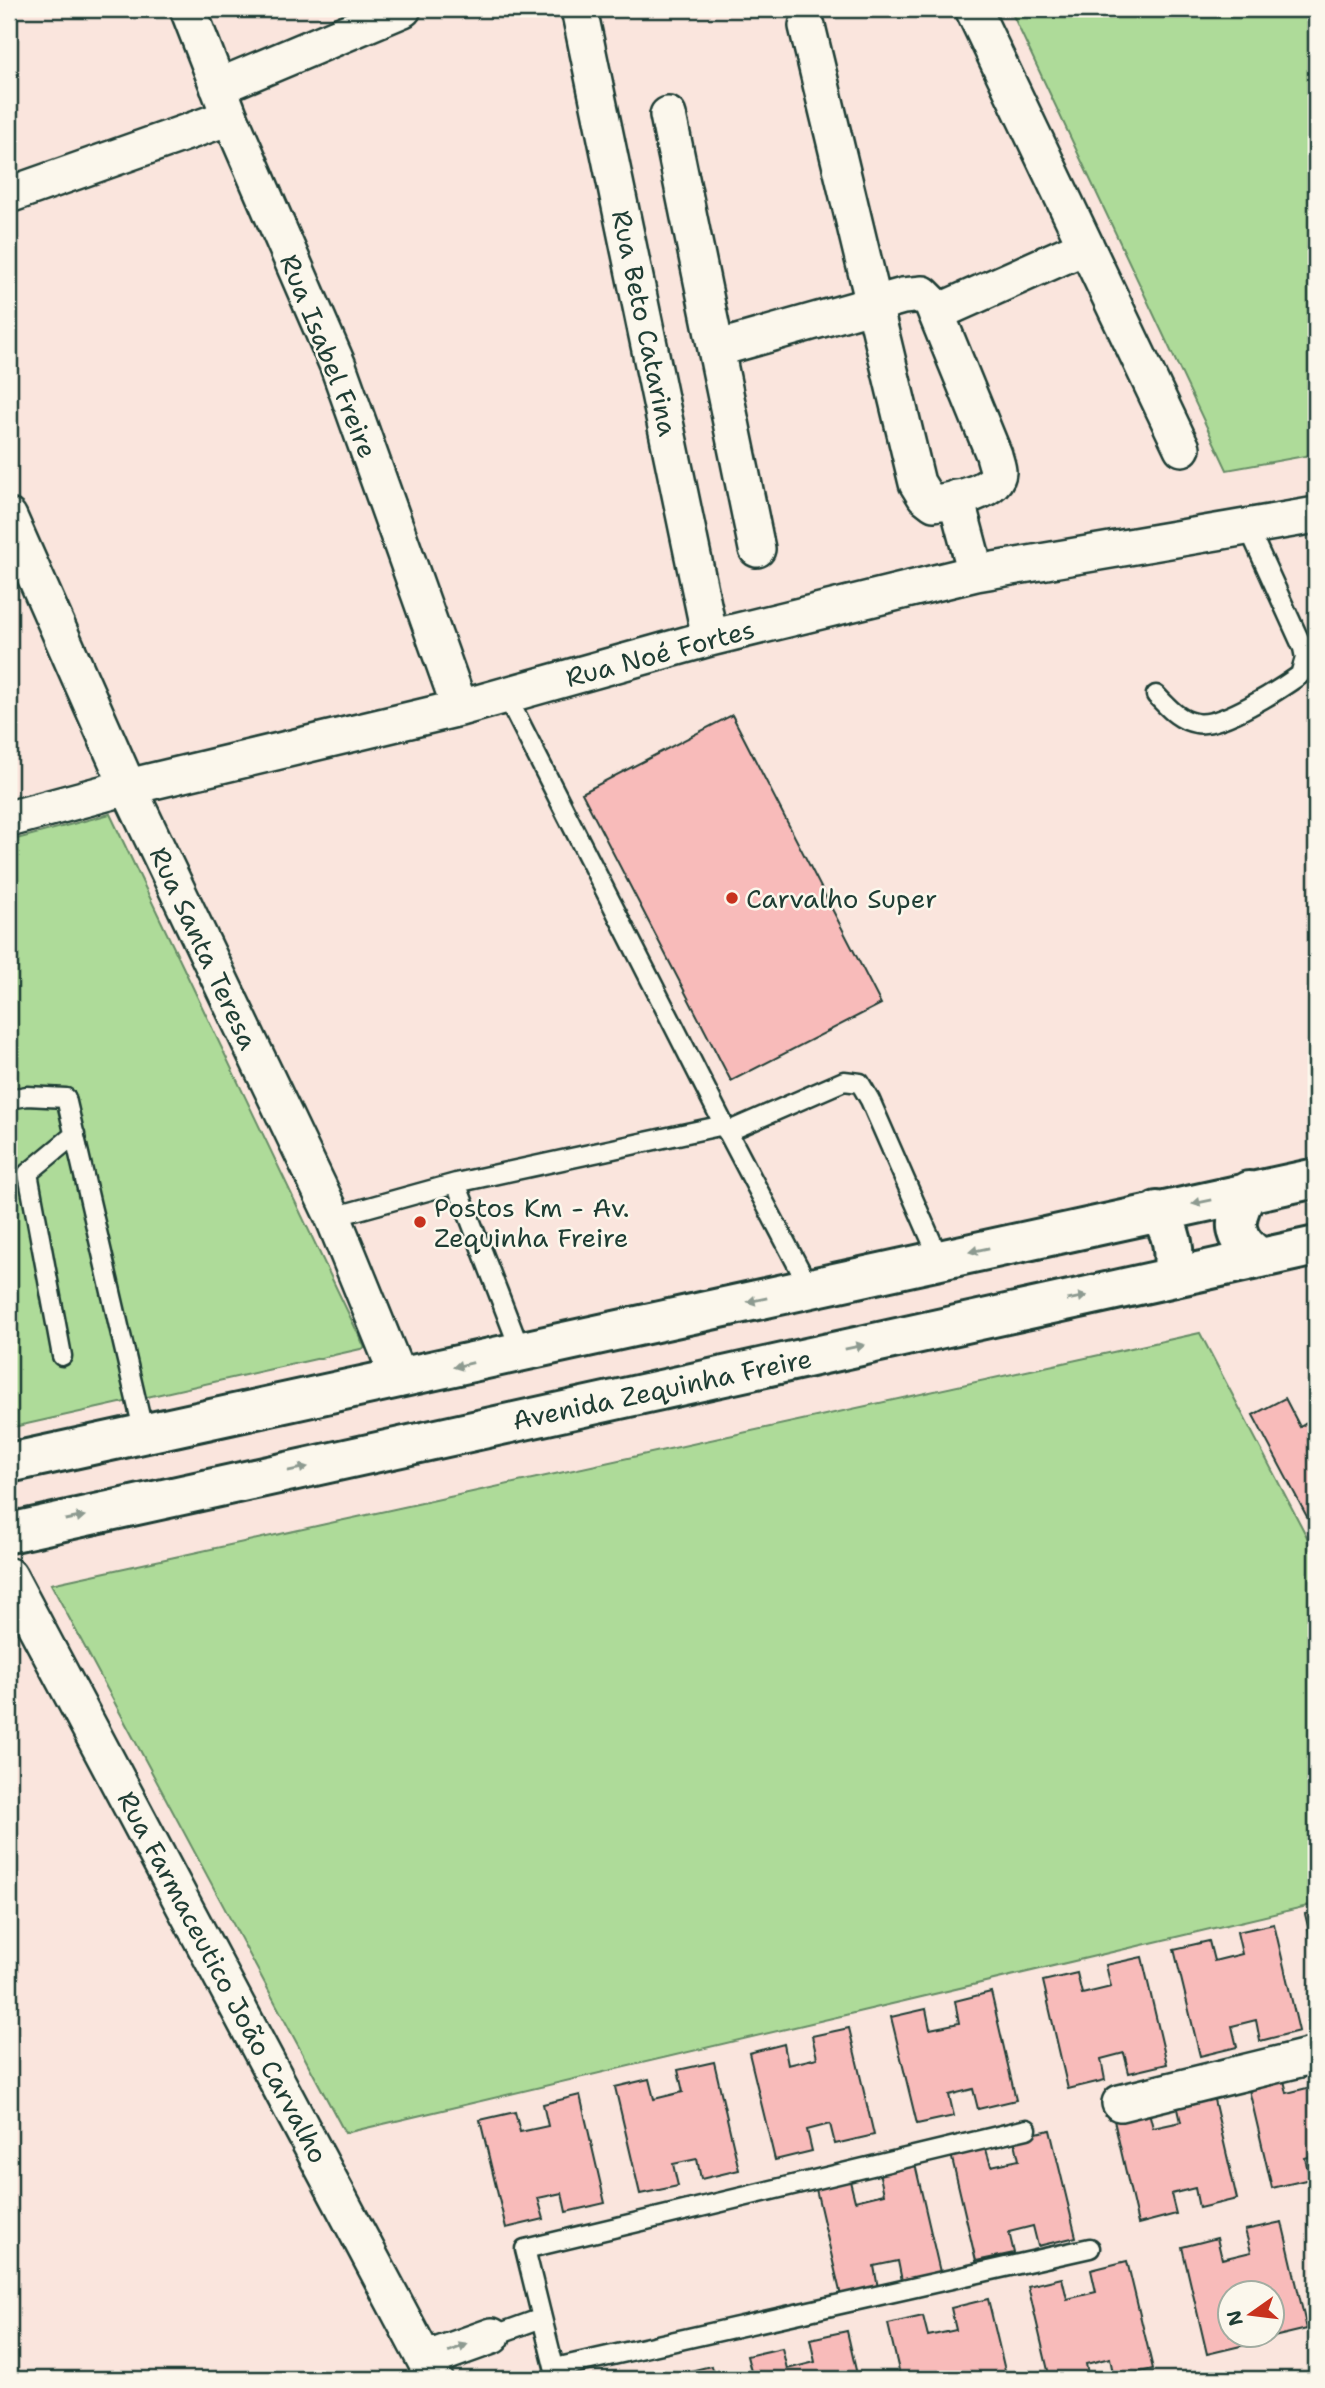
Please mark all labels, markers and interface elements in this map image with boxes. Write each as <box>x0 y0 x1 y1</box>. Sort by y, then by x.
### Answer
street label: Rua Beto Catarina <box>604 207 686 439</box>
street label: Rua Isabel Freire <box>272 249 386 463</box>
street label: Rua Noé Fortes <box>562 611 758 695</box>
street label: Rua Santa Teresa <box>142 841 266 1055</box>
place label: Carvalho Super <box>746 881 937 916</box>
marker: Carvalho Super <box>724 890 740 906</box>
place label: Postos Km - Av. Zequinha Freire <box>434 1190 629 1255</box>
one-way arrow <box>1190 1196 1212 1207</box>
marker: Postos Km - Av. Zequinha Freire <box>412 1214 428 1230</box>
one-way arrow <box>968 1244 990 1255</box>
one-way arrow <box>1066 1292 1088 1303</box>
one-way arrow <box>746 1295 768 1306</box>
street label: Avenida Zequinha Freire <box>509 1340 815 1438</box>
one-way arrow <box>844 1341 866 1352</box>
one-way arrow <box>452 1359 474 1370</box>
one-way arrow <box>287 1464 309 1475</box>
one-way arrow <box>64 1513 86 1524</box>
street label: Rua Farmaceutico João Carvalho <box>110 1785 336 2169</box>
north arrow <box>1216 2280 1286 2350</box>
text: N <box>1221 2308 1249 2328</box>
one-way arrow <box>448 2342 469 2353</box>

